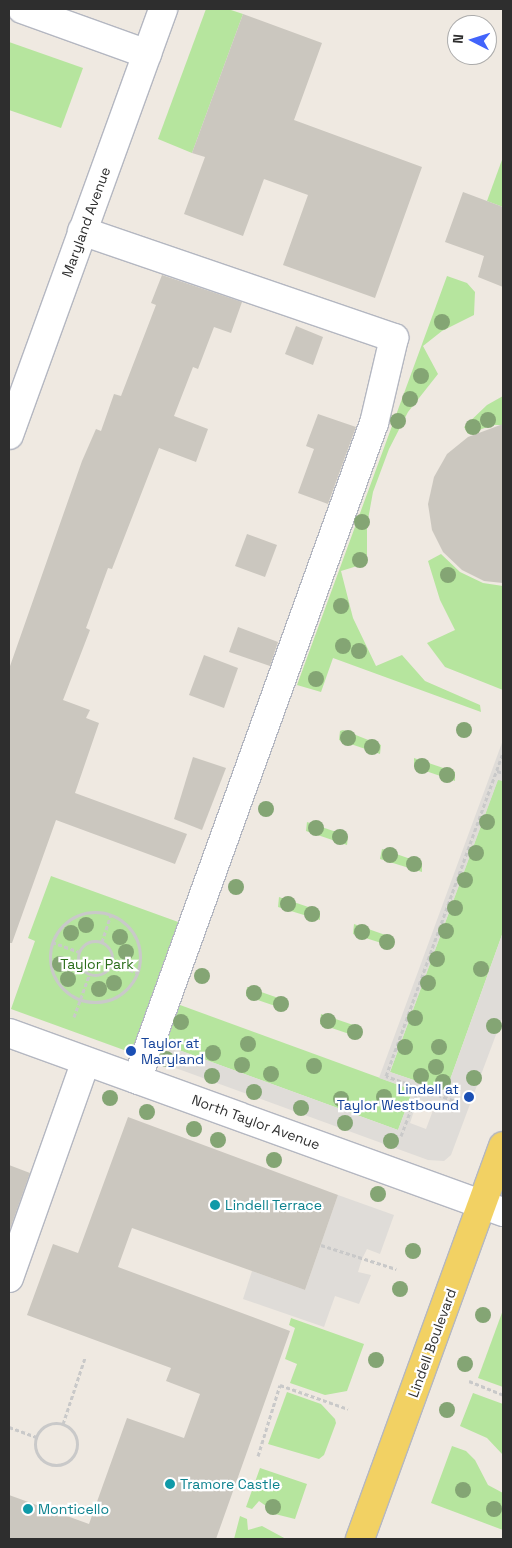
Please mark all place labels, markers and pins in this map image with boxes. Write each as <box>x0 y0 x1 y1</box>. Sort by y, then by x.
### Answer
place label: Taylor at Maryland <box>141 1035 204 1068</box>
marker: Taylor at Maryland <box>125 1045 137 1057</box>
place label: Lindell at Taylor Westbound <box>337 1081 459 1114</box>
marker: Lindell at Taylor Westbound <box>463 1091 475 1103</box>
place label: Lindell Terrace <box>225 1197 322 1213</box>
marker: Lindell Terrace <box>209 1199 221 1211</box>
place label: Tramore Castle <box>180 1476 280 1492</box>
marker: Tramore Castle <box>164 1478 176 1490</box>
place label: Monticello <box>38 1501 109 1517</box>
marker: Monticello <box>22 1503 34 1515</box>

